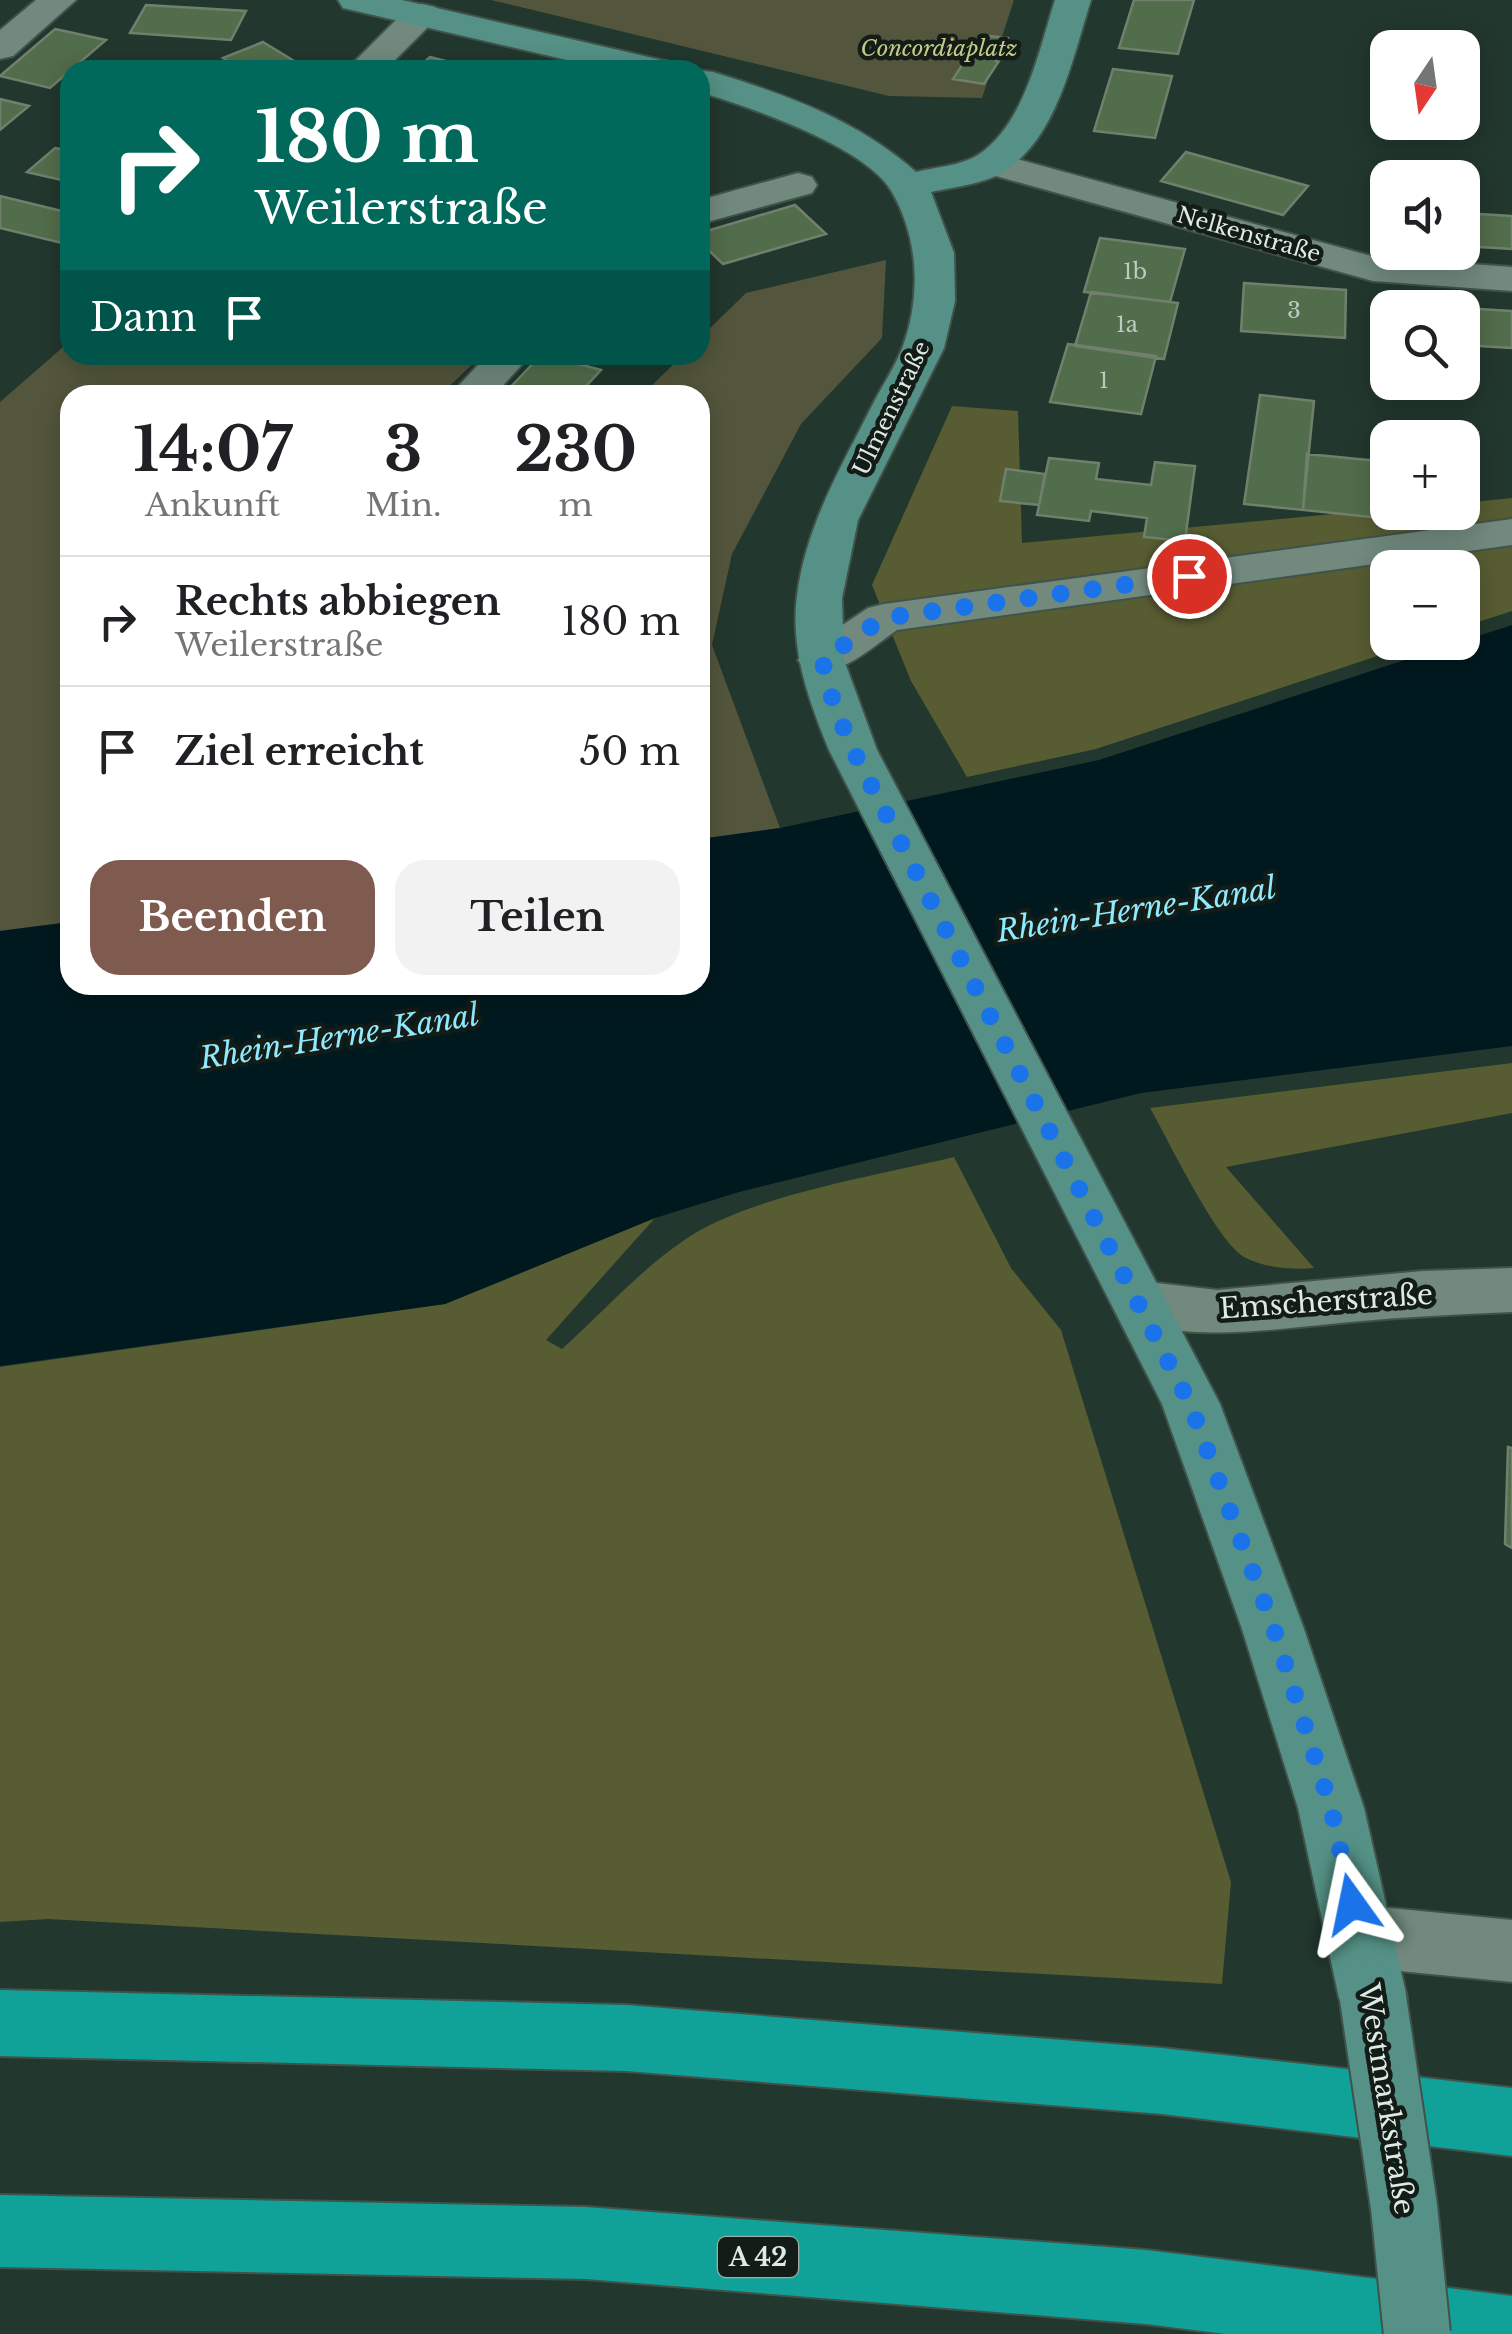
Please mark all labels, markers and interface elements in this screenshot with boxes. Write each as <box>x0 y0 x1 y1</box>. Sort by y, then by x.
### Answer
north arrow <box>1370 30 1480 140</box>
map controls <box>1370 30 1480 660</box>
park label: Concordiaplatz <box>861 35 1017 62</box>
text: 180 m <box>255 94 479 181</box>
icon: right <box>90 100 220 230</box>
button: sound <box>1370 160 1480 270</box>
text: Weilerstraße <box>255 180 548 236</box>
street label: Nelkenstraße <box>1174 201 1324 268</box>
house number: 1b <box>1123 258 1147 285</box>
icon: arrive <box>217 290 272 345</box>
button: search <box>1370 290 1480 400</box>
text: Dann <box>90 294 197 341</box>
house number: 3 <box>1287 297 1301 324</box>
house number: 1a <box>1116 311 1139 338</box>
street label: Ulmenstraße <box>847 337 936 480</box>
house number: 1 <box>1099 367 1109 394</box>
text: 14:07 <box>133 413 292 487</box>
text: 3 <box>384 413 422 487</box>
text: 230 <box>514 413 637 487</box>
button: + <box>1370 420 1480 530</box>
text: Ankunft <box>145 485 280 525</box>
text: Min. <box>365 485 442 525</box>
text: m <box>559 485 593 525</box>
pin <box>1147 534 1232 619</box>
icon: arrive <box>1162 549 1217 604</box>
button: − <box>1370 550 1480 660</box>
text: Rechts abbiegen <box>175 578 501 625</box>
icon: right <box>90 594 145 649</box>
text: 180 m <box>561 598 680 645</box>
text: Weilerstraße <box>175 625 383 665</box>
icon: arrive <box>90 724 145 779</box>
text: Ziel erreicht <box>175 728 424 775</box>
text: 50 m <box>580 728 680 775</box>
button: Beenden <box>90 860 375 975</box>
button: Teilen <box>395 860 680 975</box>
water label: Rhein-Herne-Kanal <box>993 869 1279 950</box>
water label: Rhein-Herne-Kanal <box>196 996 482 1077</box>
street label: Emscherstraße <box>1218 1277 1434 1326</box>
position arrow <box>1300 1852 1404 1956</box>
street label: Westmarkstraße <box>1351 1980 1422 2217</box>
road number: A 42 <box>718 2237 798 2277</box>

